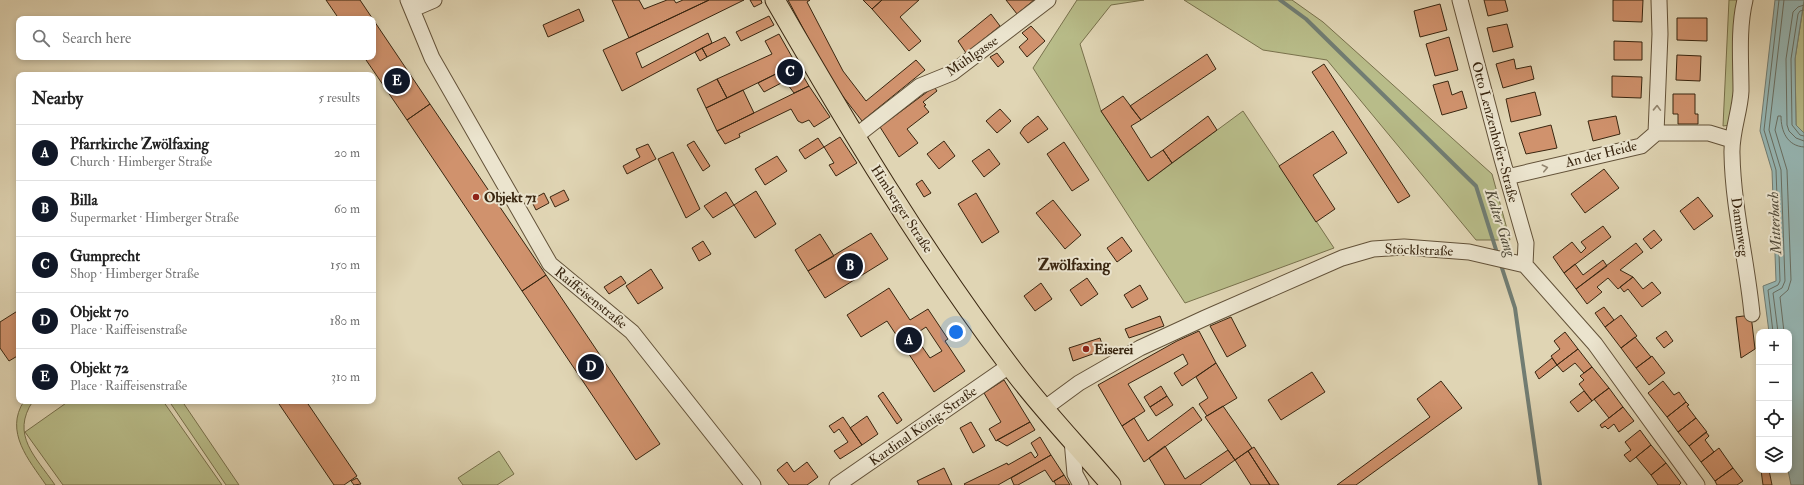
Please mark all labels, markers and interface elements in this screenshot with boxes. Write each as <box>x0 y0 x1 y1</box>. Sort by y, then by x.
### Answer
search box <box>16 16 376 60</box>
icon: search <box>30 27 52 49</box>
text: Search here <box>62 29 131 48</box>
street label: Mühlgasse <box>943 32 1001 80</box>
pin: C <box>777 57 803 87</box>
street label: Otto Lenzenhofer-Straße <box>1468 60 1522 205</box>
pin: E <box>384 66 410 96</box>
text: Nearby <box>32 88 83 109</box>
text: 5 results <box>318 90 360 106</box>
one-way arrow <box>1653 105 1662 111</box>
text: Pfarrkirche Zwölfaxing <box>70 135 209 154</box>
street label: An der Heide <box>1562 137 1639 171</box>
text: A <box>41 145 49 161</box>
text: 20 m <box>334 145 360 161</box>
text: Church · Himberger Straße <box>70 154 212 170</box>
street label: Himberger Straße <box>867 162 937 256</box>
one-way arrow <box>1541 164 1548 172</box>
water label: Kalter Gang <box>1480 186 1520 261</box>
place label: Objekt 71 <box>484 189 537 206</box>
text: Billa <box>70 191 98 210</box>
water label: Mitterbach <box>1764 191 1786 256</box>
marker: Objekt 71 <box>471 192 481 202</box>
street label: Dammweg <box>1727 196 1753 259</box>
text: B <box>41 201 49 217</box>
text: 60 m <box>334 201 360 217</box>
text: Supermarket · Himberger Straße <box>70 210 239 226</box>
street label: Stöcklstraße <box>1384 240 1454 260</box>
text: Gumprecht <box>70 247 140 266</box>
pin: B <box>837 251 863 281</box>
district label: Zwölfaxing <box>1038 255 1111 276</box>
text: C <box>40 257 50 273</box>
text: 150 m <box>330 257 360 273</box>
street label: Raiffeisenstraße <box>551 263 631 333</box>
text: Shop · Himberger Straße <box>70 266 199 282</box>
text: Objekt 70 <box>70 303 129 322</box>
text: D <box>40 313 50 329</box>
text: 180 m <box>330 313 360 329</box>
text: Place · Raiffeisenstraße <box>70 322 187 338</box>
your location <box>946 322 966 342</box>
pin: A <box>896 325 922 355</box>
map controls <box>1756 329 1792 473</box>
button: + <box>1756 329 1792 365</box>
place label: Eiserei <box>1094 341 1133 358</box>
marker: Eiserei <box>1081 344 1091 354</box>
pin: D <box>578 352 604 382</box>
text: Objekt 72 <box>70 359 129 378</box>
button: − <box>1756 365 1792 401</box>
text: E <box>40 369 50 385</box>
text: 310 m <box>331 369 360 385</box>
text: Place · Raiffeisenstraße <box>70 378 187 394</box>
street label: Kardinal König-Straße <box>866 382 980 470</box>
button: locate <box>1756 401 1792 437</box>
button: layers <box>1756 437 1792 473</box>

